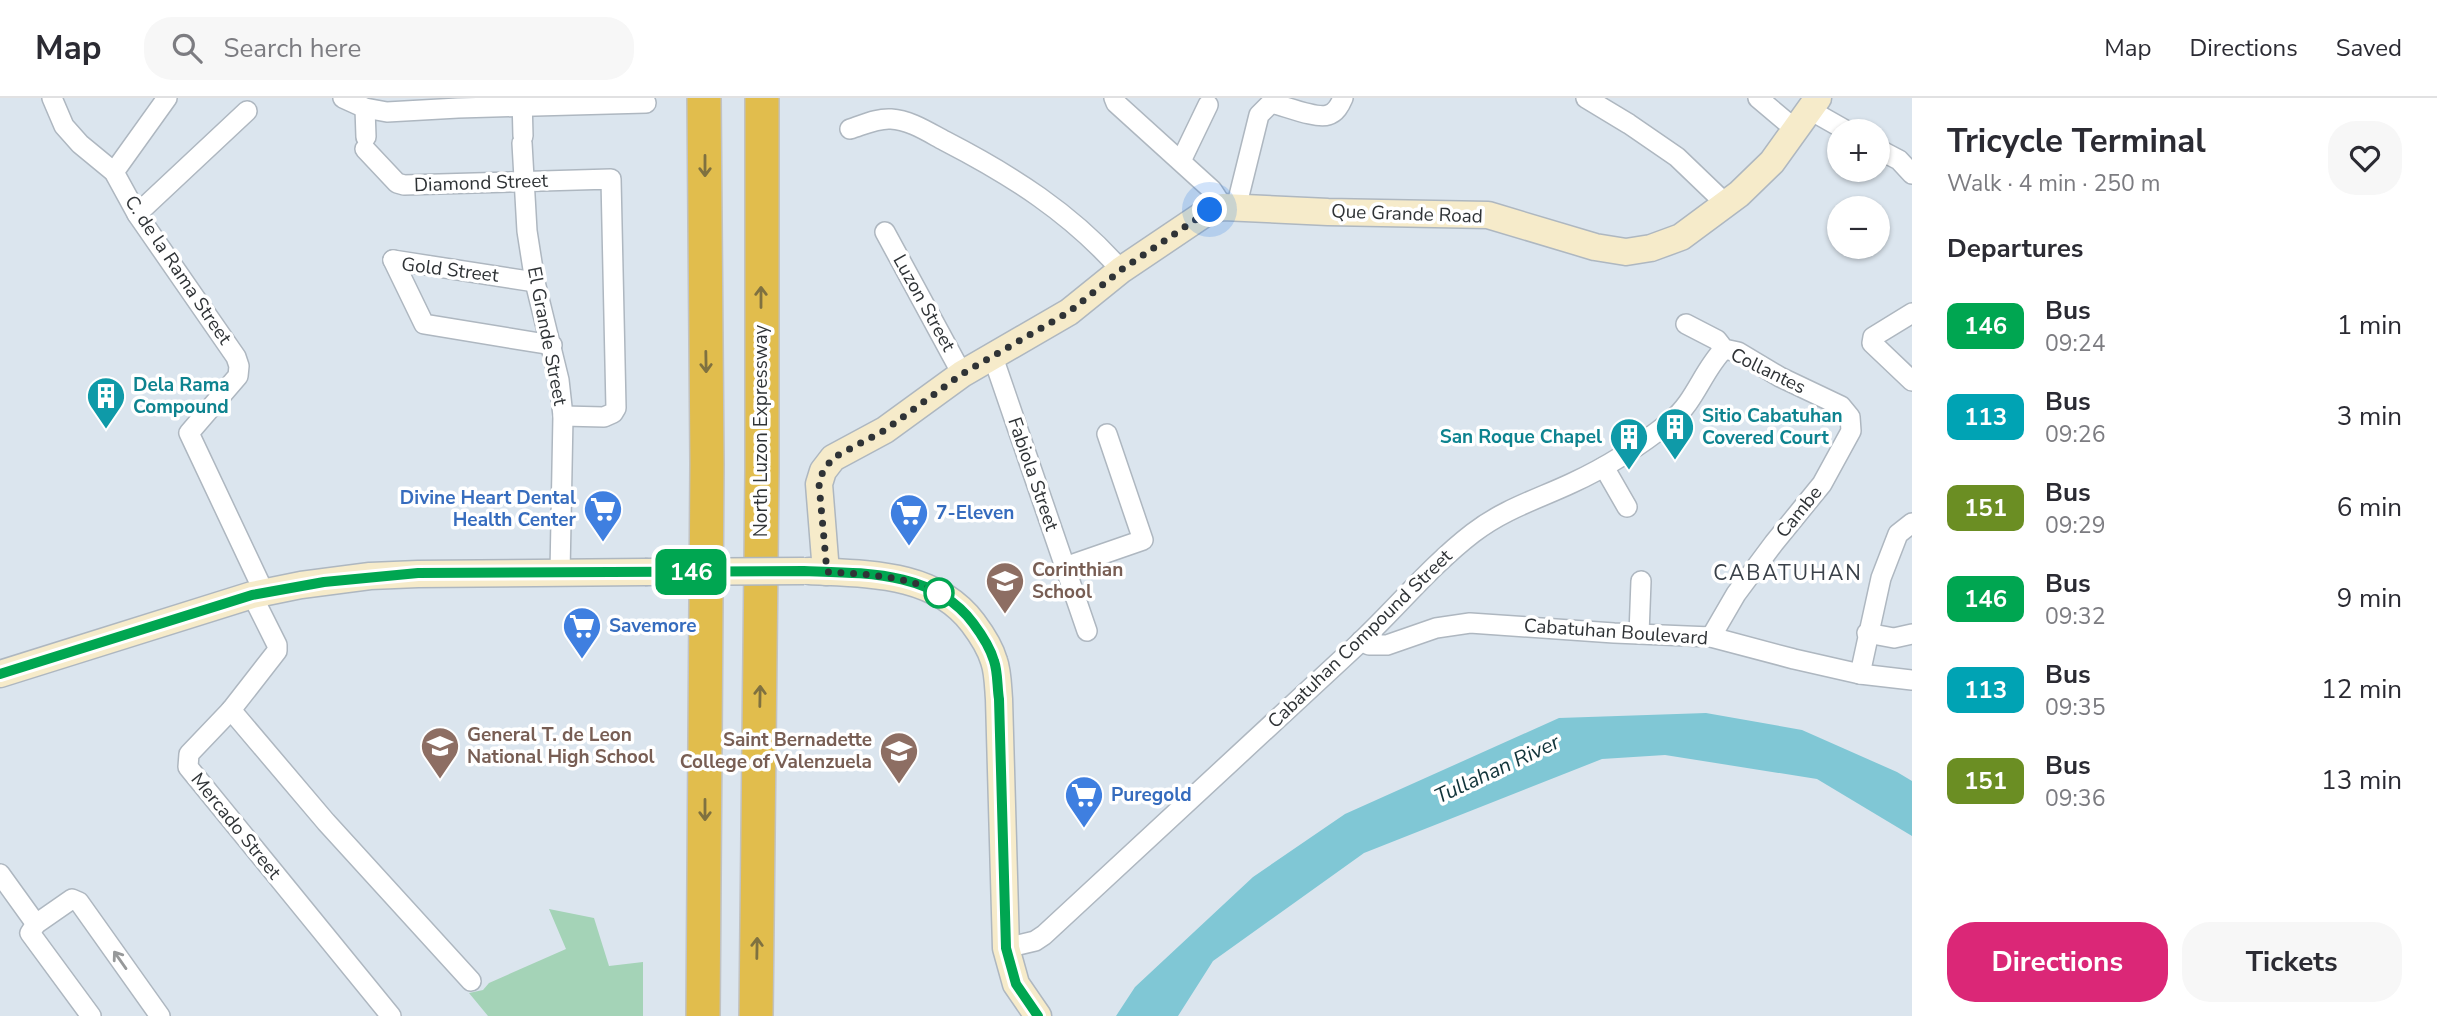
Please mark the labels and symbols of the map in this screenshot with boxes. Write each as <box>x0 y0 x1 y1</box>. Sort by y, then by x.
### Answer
one-way arrow <box>698 154 712 177</box>
street label: Diamond Street <box>414 168 549 198</box>
street label: C. de la Rama Street <box>118 190 238 350</box>
your location <box>1192 192 1227 227</box>
street label: Que Grande Road <box>1331 198 1483 230</box>
street label: Luzon Street <box>887 250 962 357</box>
street label: Gold Street <box>400 251 500 289</box>
street label: El Grande Street <box>521 264 573 408</box>
one-way arrow <box>754 286 768 309</box>
street label: North Luzon Expressway <box>748 325 774 537</box>
street label: Collantes <box>1726 342 1810 400</box>
one-way arrow <box>699 351 713 374</box>
place label: Dela Rama Compound <box>133 372 230 420</box>
building icon: Dela Rama Compound <box>85 375 127 430</box>
place label: Sitio Cabatuhan Covered Court <box>1702 403 1843 451</box>
building icon: Sitio Cabatuhan Covered Court <box>1654 406 1696 461</box>
street label: Fabiola Street <box>1001 414 1065 535</box>
building icon: San Roque Chapel <box>1608 416 1650 471</box>
place label: San Roque Chapel <box>1440 424 1602 450</box>
street label: Cambe <box>1770 481 1828 543</box>
place label: Divine Heart Dental Health Center <box>400 485 577 533</box>
supermarket icon: Divine Heart Dental Health Center <box>582 488 624 543</box>
supermarket icon: 7-Eleven <box>888 492 930 547</box>
place label: 7-Eleven <box>936 500 1014 526</box>
street label: Cabatuhan Compound Street <box>1262 543 1458 734</box>
line badge: 146 <box>651 549 731 595</box>
place label: Corinthian School <box>1032 557 1123 605</box>
district label: CABATUHAN <box>1713 559 1863 587</box>
school or university icon: Corinthian School <box>984 560 1026 615</box>
unlabelled marker <box>924 578 954 608</box>
supermarket icon: Savemore <box>561 605 603 660</box>
place label: Savemore <box>609 613 697 639</box>
street label: Cabatuhan Boulevard <box>1523 613 1709 651</box>
one-way arrow <box>753 685 766 708</box>
place label: General T. de Leon National High School <box>467 722 655 770</box>
school or university icon: General T. de Leon National High School <box>419 725 461 780</box>
place label: Saint Bernadette College of Valenzuela <box>680 727 872 775</box>
water label: Tullahan River <box>1430 728 1565 810</box>
school or university icon: Saint Bernadette College of Valenzuela <box>878 730 920 785</box>
street label: Mercado Street <box>185 767 287 885</box>
supermarket icon: Puregold <box>1063 774 1105 829</box>
place label: Puregold <box>1111 782 1192 808</box>
one-way arrow <box>698 799 712 822</box>
one-way arrow <box>750 937 764 960</box>
one-way arrow <box>113 951 127 970</box>

